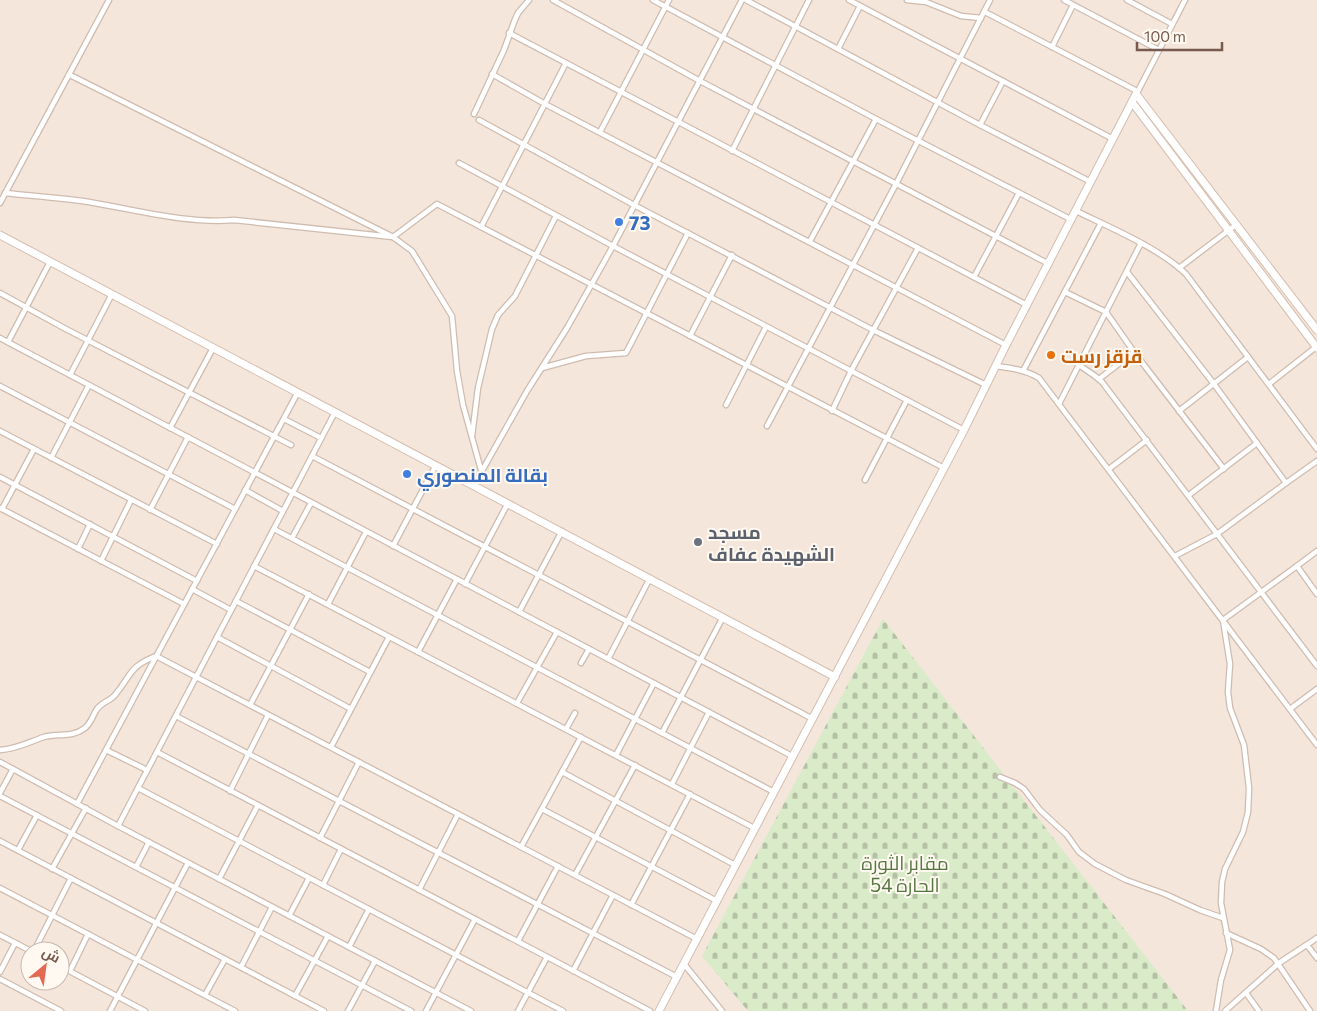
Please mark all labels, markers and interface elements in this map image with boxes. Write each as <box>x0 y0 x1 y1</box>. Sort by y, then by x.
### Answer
scale bar <box>1137 20 1222 52</box>
text: 100 m <box>1144 27 1186 45</box>
place label: 73 <box>629 211 651 234</box>
marker: 73 <box>613 216 625 228</box>
place label: قزقز رست <box>1061 344 1142 368</box>
marker: قزقز رست <box>1045 349 1057 361</box>
place label: بقالة المنصوري <box>417 463 548 491</box>
marker: بقالة المنصوري <box>401 468 413 480</box>
place label: مسجد الشهيدة عفاف <box>708 520 835 566</box>
marker: مسجد الشهيدة عفاف <box>692 536 704 548</box>
park label: مقابر الثورة الحارة 54 <box>861 851 949 897</box>
north arrow <box>20 941 70 991</box>
text: ش <box>39 942 64 967</box>

